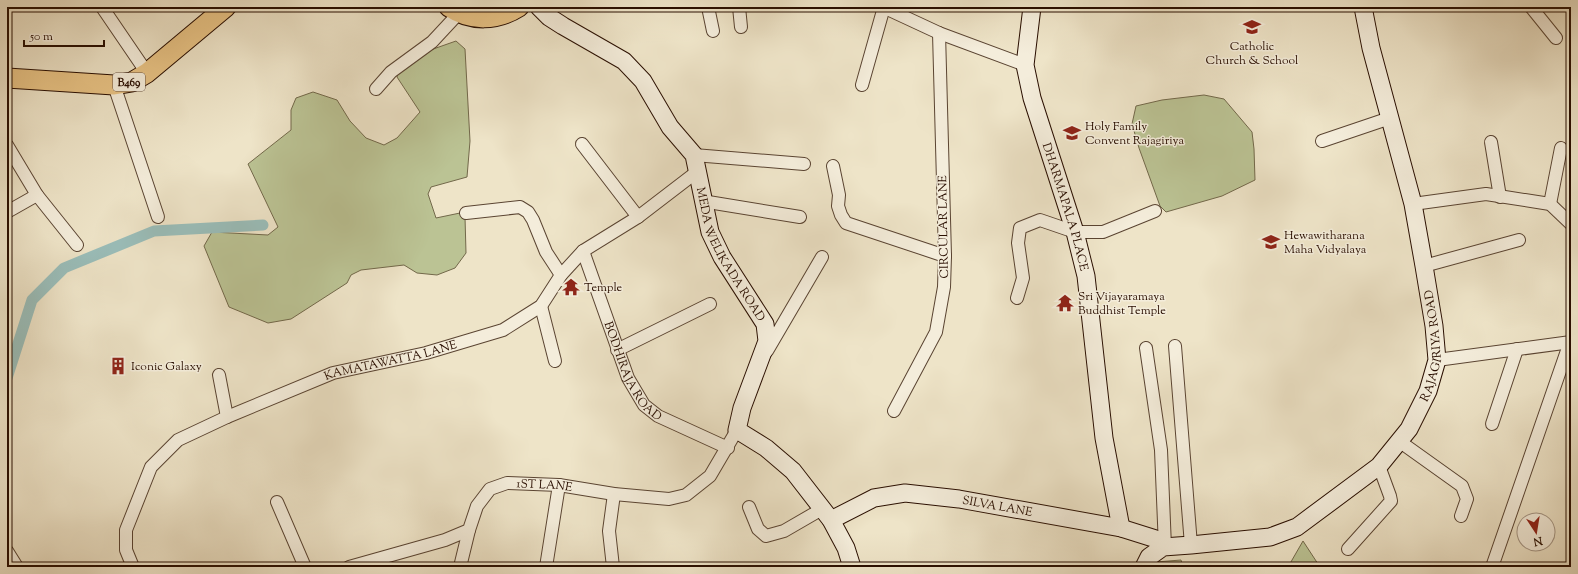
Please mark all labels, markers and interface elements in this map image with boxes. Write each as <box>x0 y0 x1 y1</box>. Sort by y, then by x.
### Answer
school or university icon: Catholic Church & School <box>1242 17 1262 37</box>
scale bar <box>24 22 104 48</box>
text: 50 m <box>29 28 53 46</box>
place label: Catholic Church & School <box>1206 38 1299 70</box>
road number: B469 <box>113 73 145 91</box>
place label: Holy Family Convent Rajagiriya <box>1085 118 1185 150</box>
school or university icon: Holy Family Convent Rajagiriya <box>1062 123 1082 143</box>
street label: DHARMAPALA PLACE <box>1037 141 1093 274</box>
street label: CIRCULAR LANE <box>934 174 954 279</box>
street label: MEDA WELIKADA ROAD <box>691 186 769 325</box>
place label: Hewawitharana Maha Vidyalaya <box>1284 227 1367 259</box>
school or university icon: Hewawitharana Maha Vidyalaya <box>1261 232 1281 252</box>
temple icon: Temple <box>561 277 581 297</box>
place label: Temple <box>584 279 623 297</box>
place label: Sri Vijayaramaya Buddhist Temple <box>1078 288 1166 320</box>
street label: RAJAGIRIYA ROAD <box>1416 288 1447 405</box>
temple icon: Sri Vijayaramaya Buddhist Temple <box>1055 293 1075 313</box>
street label: BODHIRAJA ROAD <box>599 319 665 426</box>
street label: KAMATAWATTA LANE <box>321 336 460 386</box>
building icon: Iconic Galaxy <box>108 356 128 376</box>
place label: Iconic Galaxy <box>131 358 202 376</box>
street label: 1ST LANE <box>516 475 574 497</box>
street label: SILVA LANE <box>961 492 1034 522</box>
north arrow <box>1516 512 1556 552</box>
text: N <box>1532 532 1545 550</box>

